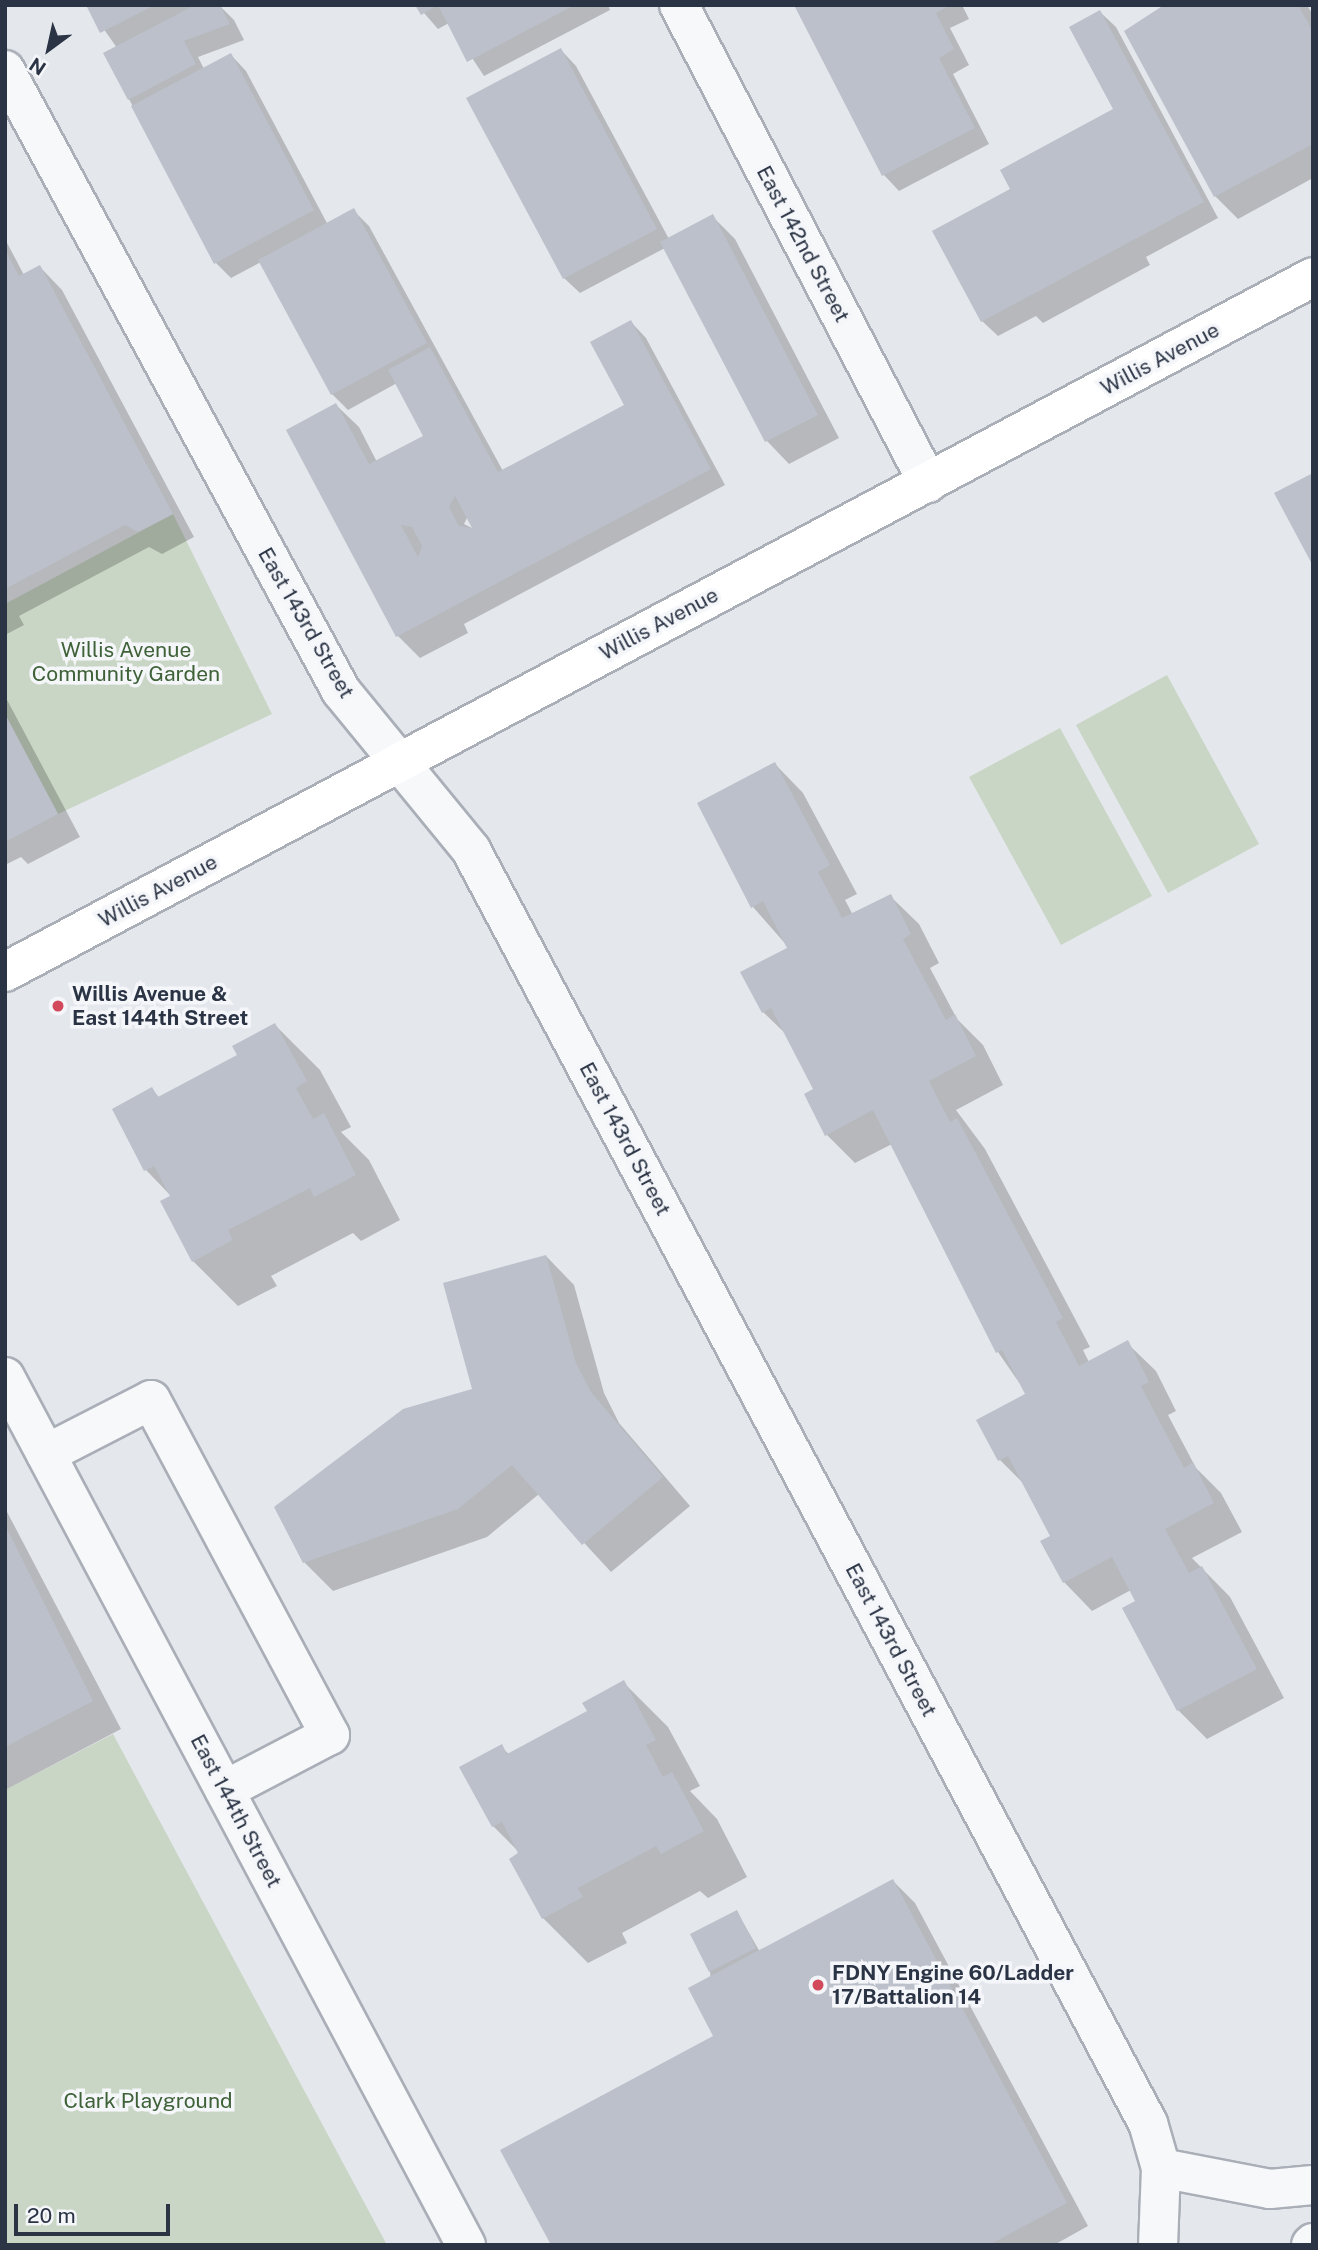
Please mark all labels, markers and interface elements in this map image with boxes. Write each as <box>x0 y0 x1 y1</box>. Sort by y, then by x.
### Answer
north arrow <box>14 14 84 84</box>
text: N <box>25 53 50 80</box>
street label: East 142nd Street <box>751 162 855 326</box>
street label: Willis Avenue <box>1096 317 1224 401</box>
street label: East 143rd Street <box>253 543 359 703</box>
street label: Willis Avenue <box>595 582 723 666</box>
park label: Willis Avenue Community Garden <box>32 637 220 687</box>
street label: Willis Avenue <box>94 849 222 933</box>
place label: Willis Avenue & East 144th Street <box>72 981 248 1031</box>
marker: Willis Avenue & East 144th Street <box>50 998 66 1014</box>
street label: East 143rd Street <box>574 1058 676 1220</box>
street label: East 143rd Street <box>840 1559 942 1721</box>
street label: East 144th Street <box>185 1730 287 1892</box>
place label: FDNY Engine 60/Ladder 17/Battalion 14 <box>832 1960 1075 2010</box>
marker: FDNY Engine 60/Ladder 17/Battalion 14 <box>810 1977 826 1993</box>
park label: Clark Playground <box>63 2088 233 2114</box>
scale bar <box>18 2190 173 2234</box>
text: 20 m <box>27 2203 76 2228</box>

